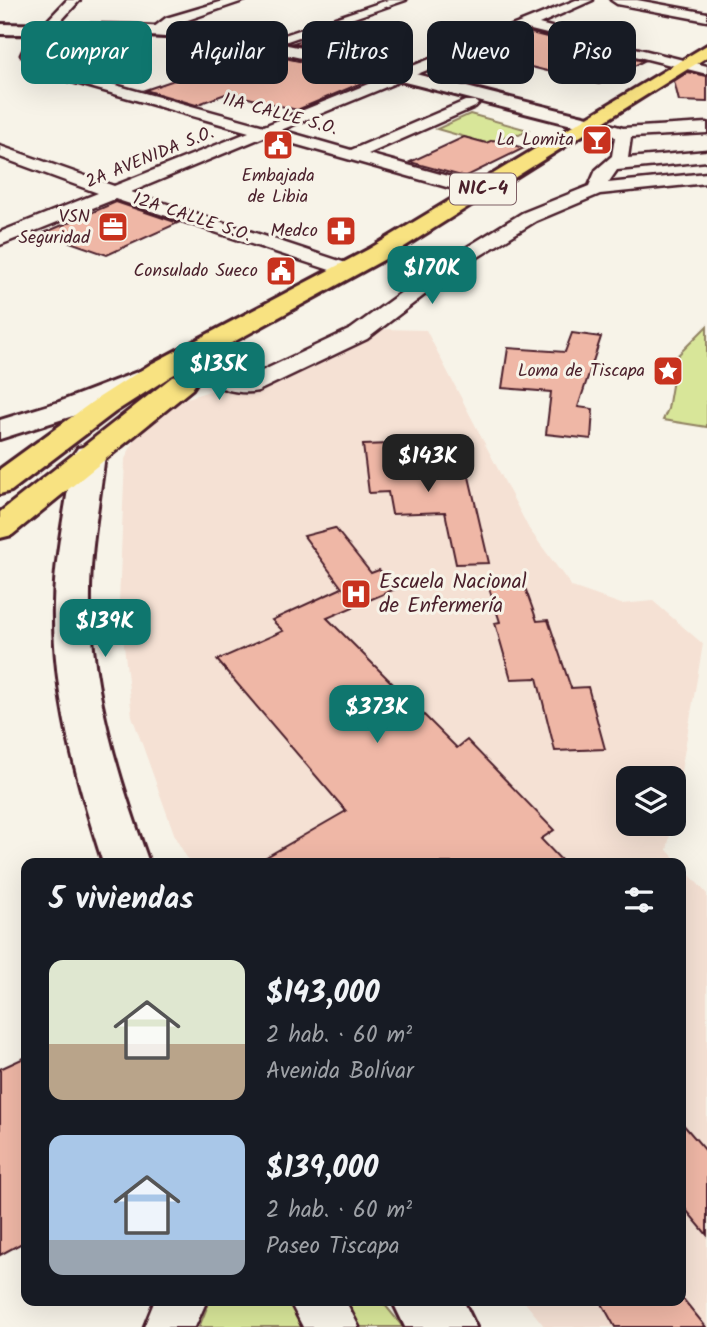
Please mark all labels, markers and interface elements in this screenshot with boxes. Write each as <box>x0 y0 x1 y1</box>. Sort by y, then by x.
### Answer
chip: Comprar <box>21 21 152 84</box>
chip: Alquilar <box>166 21 288 84</box>
chip: Filtros <box>302 21 413 84</box>
chip: Nuevo <box>427 21 534 84</box>
chip: Piso <box>548 21 636 84</box>
street label: 11A CALLE S.O. <box>219 86 341 144</box>
street label: 2A AVENIDA S.O. <box>81 119 219 197</box>
bar icon: La Lomita <box>580 123 614 157</box>
place label: La Lomita <box>497 126 574 155</box>
public building icon: Embajada de Libia <box>261 128 295 162</box>
place label: Embajada de Libia <box>241 162 315 212</box>
road number: NIC-4 <box>450 174 516 204</box>
street label: 12A CALLE S.O. <box>129 185 255 251</box>
place label: VSN Seguridad <box>18 203 91 253</box>
office icon: VSN Seguridad <box>96 210 130 244</box>
pharmacy icon: Medco <box>324 214 358 248</box>
place label: Medco <box>271 217 318 246</box>
pin: $170K <box>383 246 481 306</box>
text: $170K <box>403 251 461 287</box>
public building icon: Consulado Sueco <box>264 254 298 288</box>
place label: Consulado Sueco <box>133 257 258 286</box>
pin: $135K <box>170 342 268 402</box>
text: $135K <box>190 347 248 383</box>
place icon: Loma de Tiscapa <box>651 354 685 388</box>
place label: Loma de Tiscapa <box>518 357 645 386</box>
pin: $143K <box>379 434 477 494</box>
text: $143K <box>398 439 458 475</box>
place label: Escuela Nacional de Enfermería <box>379 566 527 623</box>
hospital icon: Escuela Nacional de Enfermería <box>339 577 373 611</box>
pin: $139K <box>56 600 154 659</box>
text: $139K <box>76 604 134 640</box>
pin: $373K <box>328 686 426 745</box>
text: $373K <box>345 690 409 726</box>
map controls <box>616 766 686 836</box>
button: layers <box>616 766 686 836</box>
text: 5 viviendas <box>49 876 193 924</box>
icon: filters <box>620 881 658 919</box>
text: $143,000 <box>266 970 380 1018</box>
icon: home <box>105 988 189 1072</box>
text: 2 hab. · 60 m² <box>266 1018 412 1054</box>
text: Avenida Bolívar <box>266 1054 414 1090</box>
text: $139,000 <box>266 1145 378 1193</box>
icon: home <box>105 1163 189 1247</box>
text: 2 hab. · 60 m² <box>266 1193 412 1229</box>
text: Paseo Tiscapa <box>266 1229 399 1265</box>

